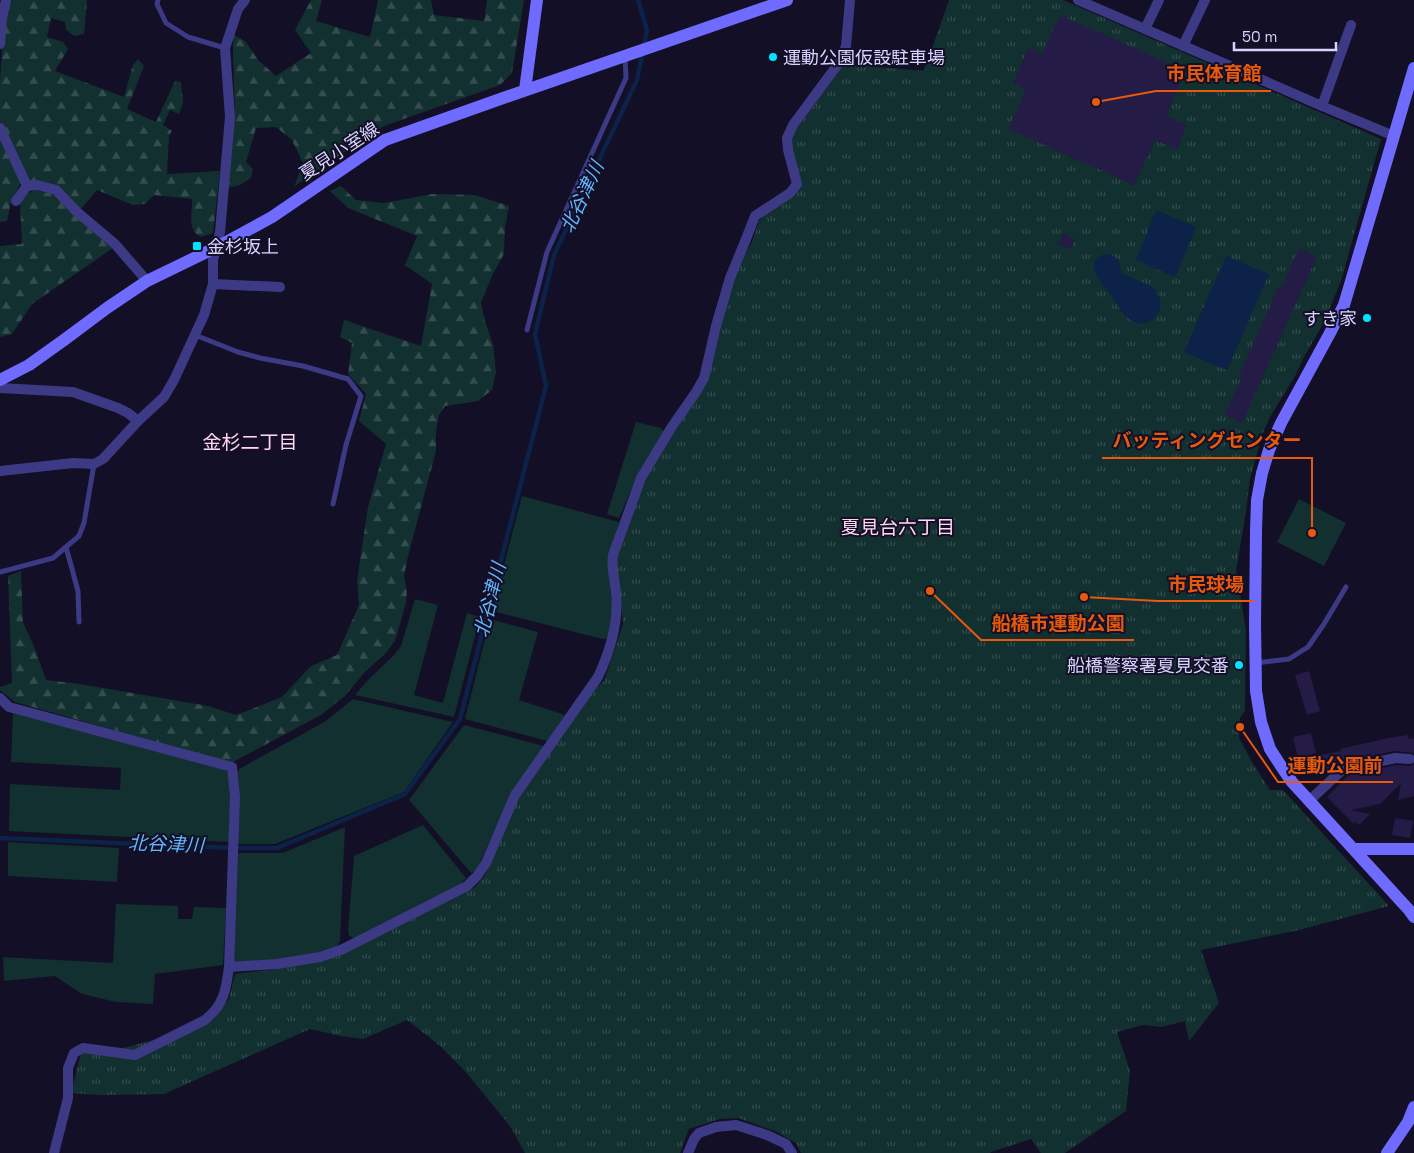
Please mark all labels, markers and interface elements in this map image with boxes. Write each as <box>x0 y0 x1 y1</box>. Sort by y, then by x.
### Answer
scale bar <box>1234 20 1336 52</box>
text: 50 m <box>1242 27 1277 46</box>
place label: 運動公園仮設駐車場 <box>783 46 945 69</box>
marker: 運動公園仮設駐車場 <box>767 51 779 63</box>
callout: 市民体育館 <box>1156 57 1271 91</box>
text: 市民体育館 <box>1166 61 1262 86</box>
street label: 夏見小室線 <box>295 117 383 185</box>
water label: 北谷津川 <box>555 155 610 237</box>
place label: 金杉坂上 <box>207 235 279 258</box>
marker: 金杉坂上 <box>191 240 203 252</box>
place label: すき家 <box>1303 307 1357 330</box>
marker: すき家 <box>1361 312 1373 324</box>
callout: バッティングセンター <box>1102 424 1312 458</box>
text: バッティングセンター <box>1113 428 1301 453</box>
district label: 金杉二丁目 <box>202 430 298 455</box>
district label: 夏見台六丁目 <box>841 515 955 540</box>
water label: 北谷津川 <box>469 558 512 640</box>
callout: 市民球場 <box>1158 567 1254 601</box>
text: 市民球場 <box>1168 572 1244 597</box>
callout: 船橋市運動公園 <box>981 606 1134 640</box>
text: 船橋市運動公園 <box>991 611 1125 636</box>
place label: 船橋警察署夏見交番 <box>1067 654 1229 677</box>
marker: 船橋警察署夏見交番 <box>1233 659 1245 671</box>
callout: 運動公園前 <box>1278 748 1393 782</box>
text: 運動公園前 <box>1287 753 1383 778</box>
water label: 北谷津川 <box>128 830 206 858</box>

